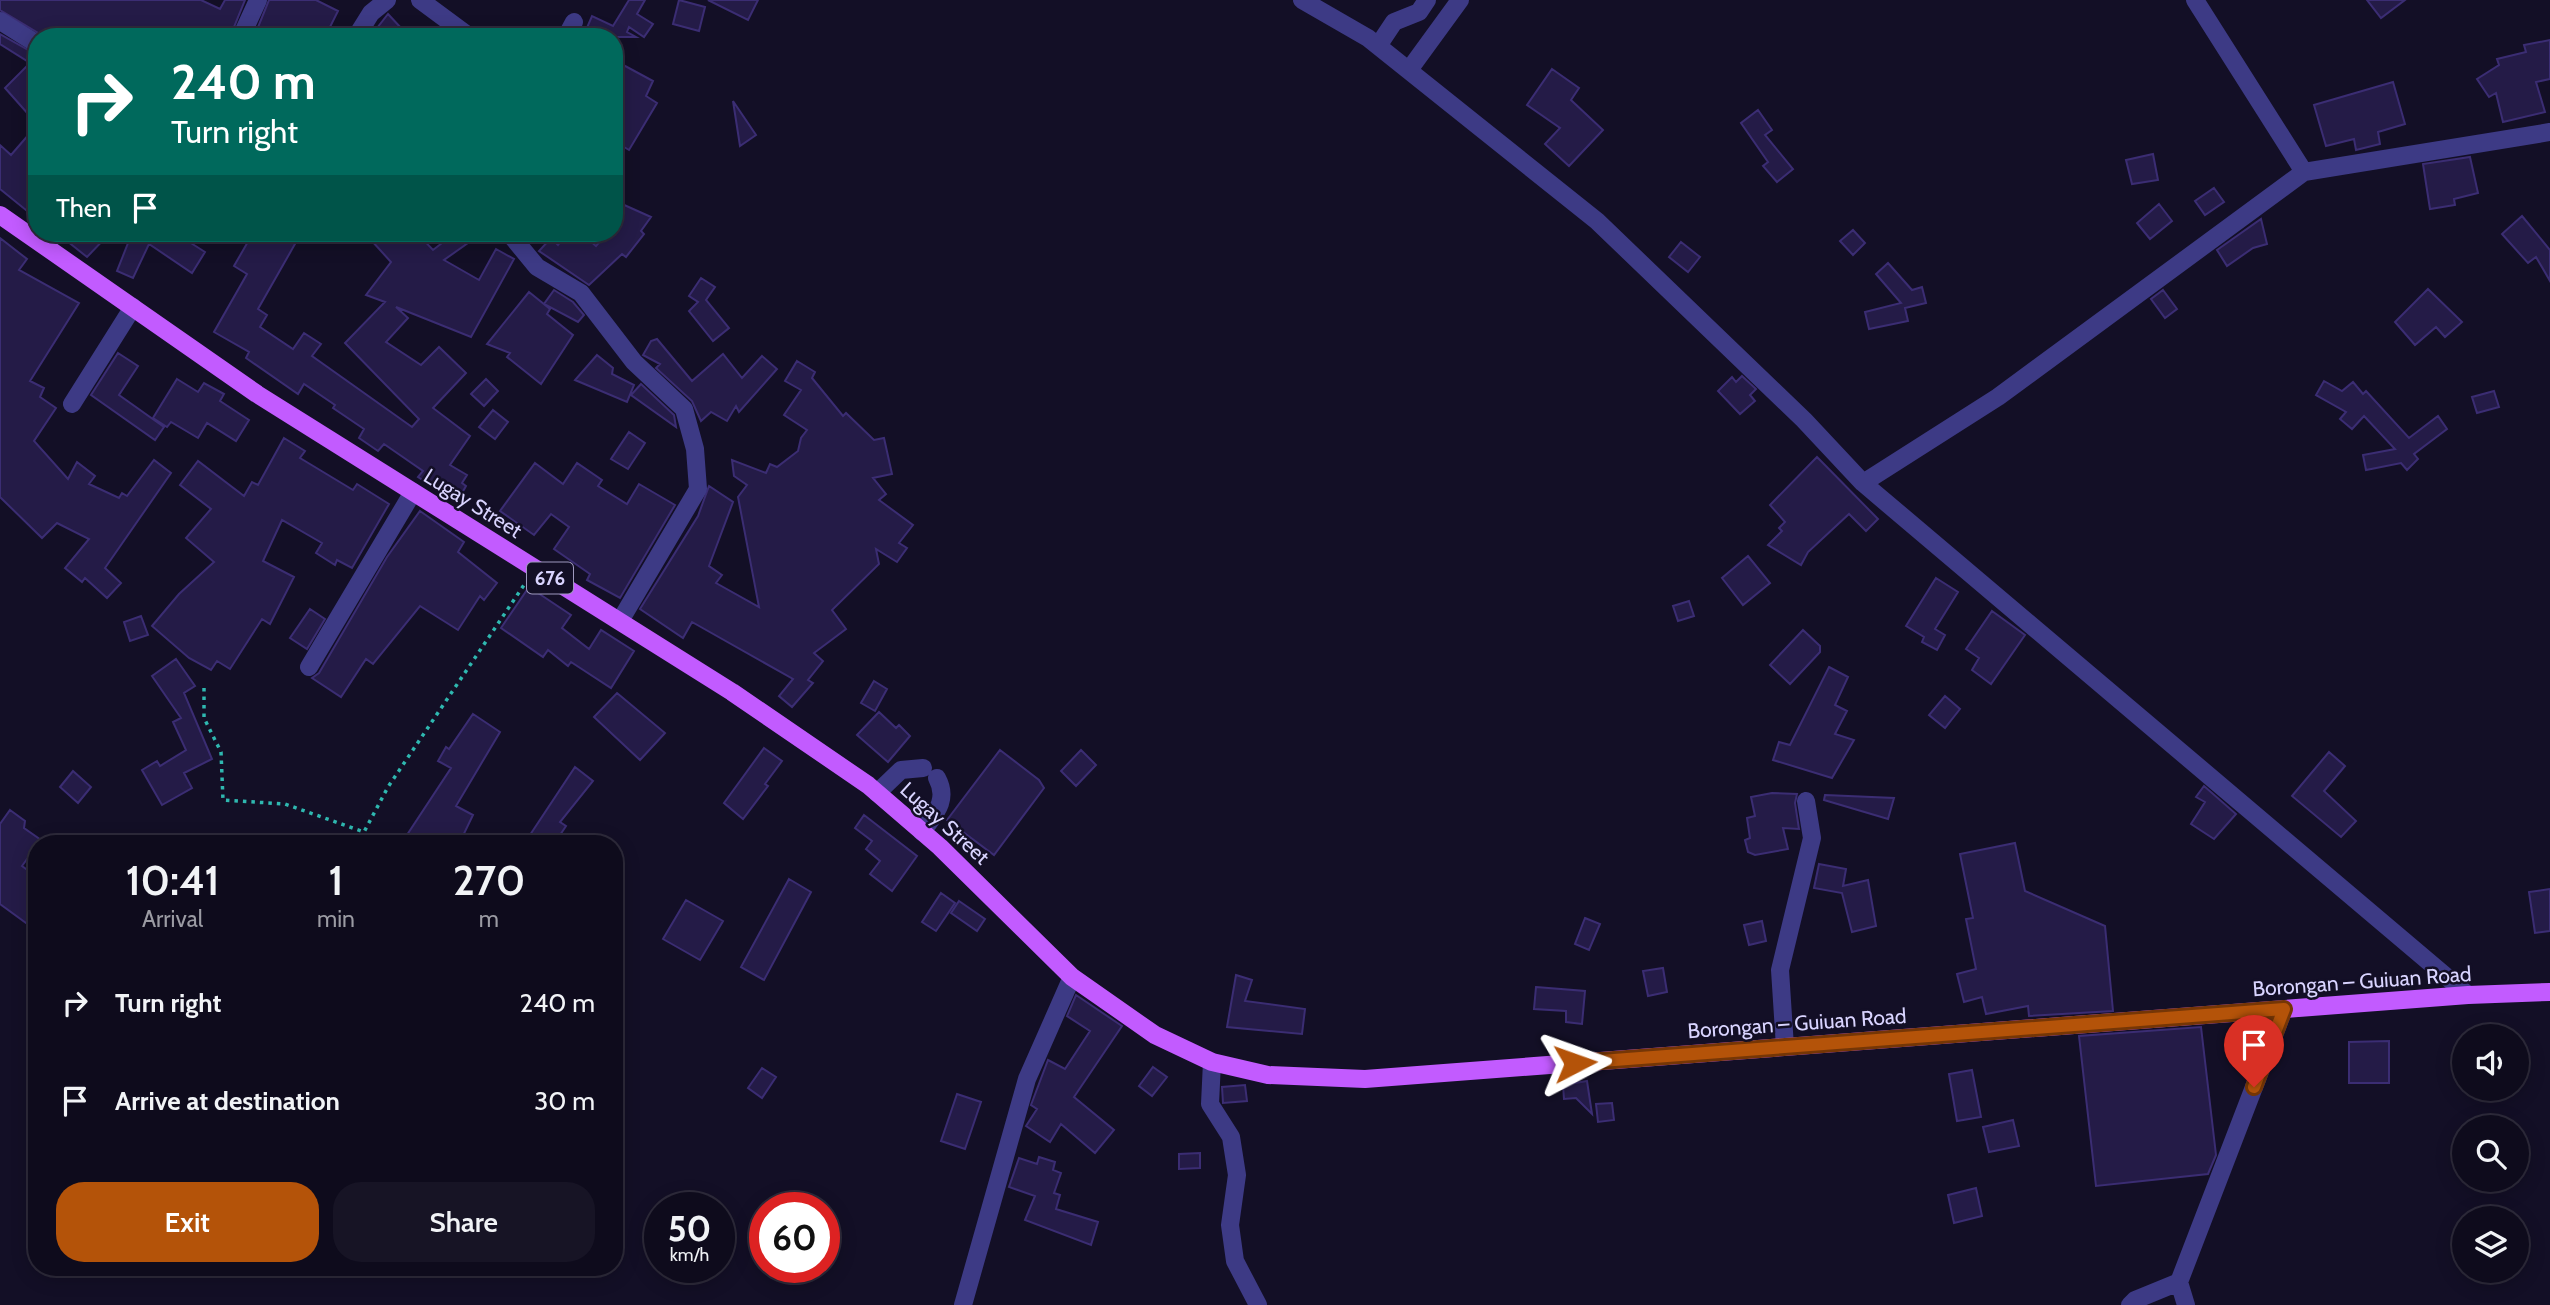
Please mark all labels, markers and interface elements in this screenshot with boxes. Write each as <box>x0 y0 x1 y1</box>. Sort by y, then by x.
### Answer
text: 240 m <box>171 52 316 111</box>
icon: right <box>56 56 147 147</box>
text: Turn right <box>171 112 298 151</box>
icon: arrive <box>126 189 164 227</box>
text: Then <box>56 192 112 224</box>
street label: Lugay Street <box>419 463 527 543</box>
road number: 676 <box>527 562 573 594</box>
street label: Lugay Street <box>895 777 995 869</box>
text: 10:41 <box>126 854 219 906</box>
text: 1 <box>329 854 343 906</box>
text: 270 <box>453 854 525 906</box>
text: Arrival <box>142 905 203 933</box>
text: min <box>317 905 355 933</box>
text: m <box>479 905 499 933</box>
street label: Borongan – Guiuan Road <box>2252 961 2472 1001</box>
icon: right <box>56 984 94 1022</box>
text: Turn right <box>115 987 221 1019</box>
text: 240 m <box>520 987 595 1019</box>
street label: Borongan – Guiuan Road <box>1687 1003 1907 1043</box>
pin <box>2224 1015 2284 1087</box>
map controls <box>2452 1024 2529 1283</box>
button: sound <box>2452 1024 2529 1101</box>
position arrow <box>1538 1026 1612 1100</box>
icon: arrive <box>2235 1026 2273 1064</box>
icon: arrive <box>56 1082 94 1120</box>
text: Arrive at destination <box>115 1085 340 1117</box>
text: 30 m <box>534 1085 595 1117</box>
button: search <box>2452 1115 2529 1192</box>
button: Exit <box>56 1182 319 1262</box>
button: Share <box>333 1182 595 1262</box>
speed limit sign: 60 <box>749 1192 840 1283</box>
button: layers <box>2452 1206 2529 1283</box>
text: 50 <box>668 1207 711 1250</box>
text: km/h <box>670 1244 709 1266</box>

